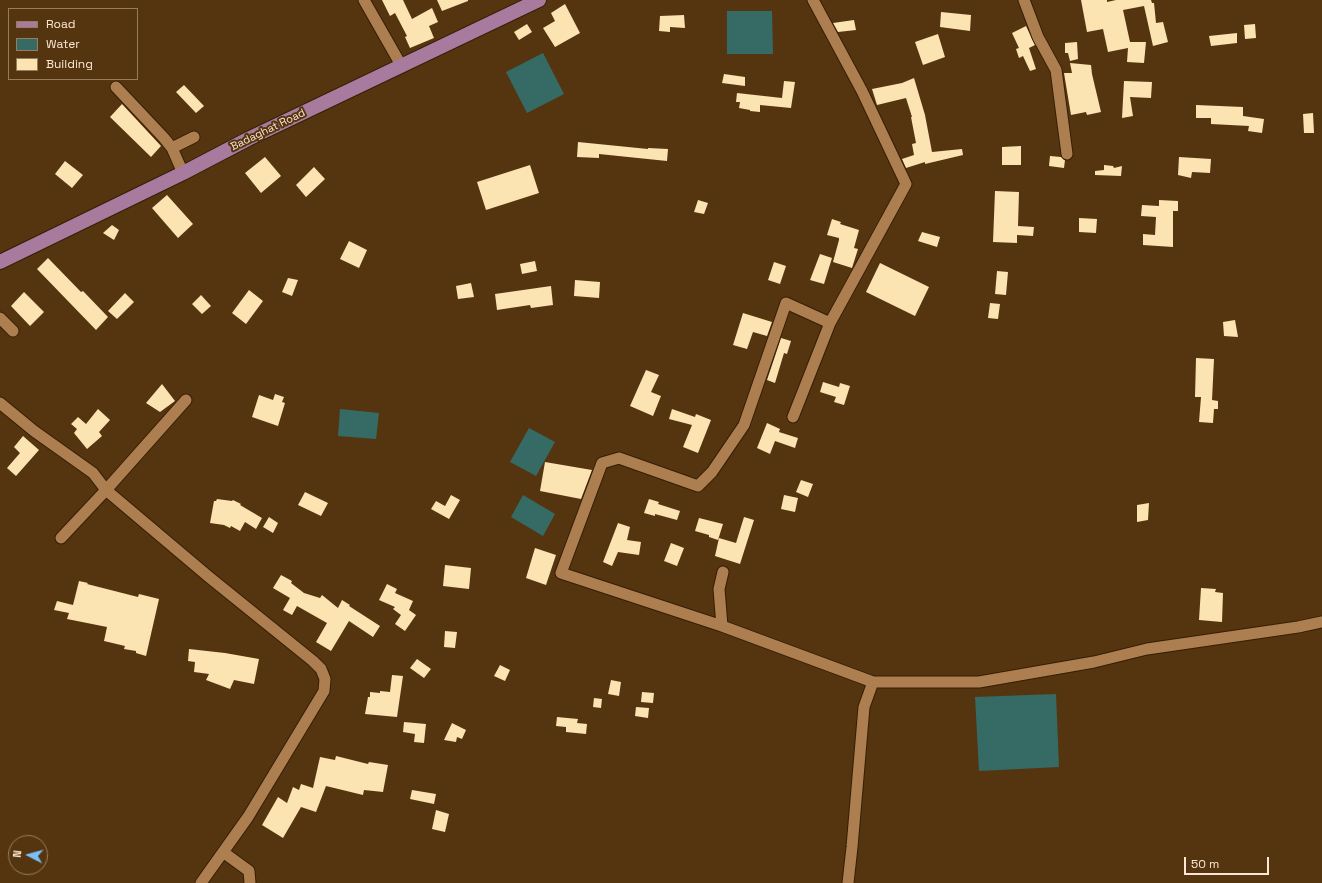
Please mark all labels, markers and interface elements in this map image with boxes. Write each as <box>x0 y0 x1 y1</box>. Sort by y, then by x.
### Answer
legend <box>8 8 138 80</box>
text: Road <box>46 16 75 32</box>
text: Water <box>46 36 80 52</box>
text: Building <box>46 56 93 72</box>
street label: Badaghat Road <box>229 106 307 154</box>
north arrow <box>8 835 48 875</box>
text: N <box>10 849 24 858</box>
scale bar <box>1186 849 1271 875</box>
text: 50 m <box>1191 856 1219 872</box>

